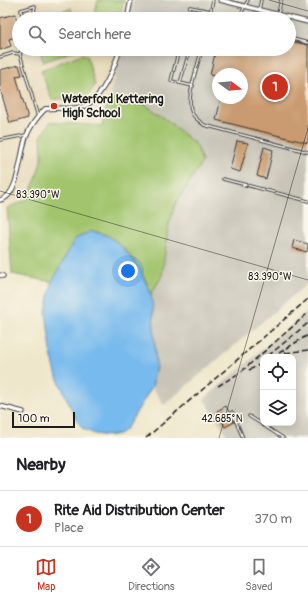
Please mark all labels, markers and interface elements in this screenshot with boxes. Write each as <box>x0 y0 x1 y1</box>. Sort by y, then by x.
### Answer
search box <box>12 12 296 56</box>
icon: search <box>26 23 48 45</box>
text: Search here <box>58 25 131 44</box>
north arrow <box>212 68 248 104</box>
pin: 1 <box>262 72 288 102</box>
place label: Waterford Kettering High School <box>62 92 164 121</box>
marker: Waterford Kettering High School <box>49 101 59 111</box>
text: 83.390°W <box>16 189 60 201</box>
your location <box>118 261 138 281</box>
text: 83.390°W <box>248 271 292 283</box>
map controls <box>260 354 296 426</box>
button: locate <box>260 354 296 390</box>
button: layers <box>260 390 296 426</box>
scale bar <box>12 410 75 429</box>
text: 100 m <box>18 412 49 425</box>
text: 42.685°N <box>202 413 243 425</box>
text: Nearby <box>16 454 65 475</box>
text: Rite Aid Distribution Center <box>54 501 225 520</box>
text: 1 <box>26 511 32 527</box>
text: 370 m <box>255 511 292 527</box>
text: Place <box>54 520 83 536</box>
tab: Map <box>35 556 57 593</box>
tab: Directions <box>128 556 175 593</box>
tab: Saved <box>245 556 273 593</box>

